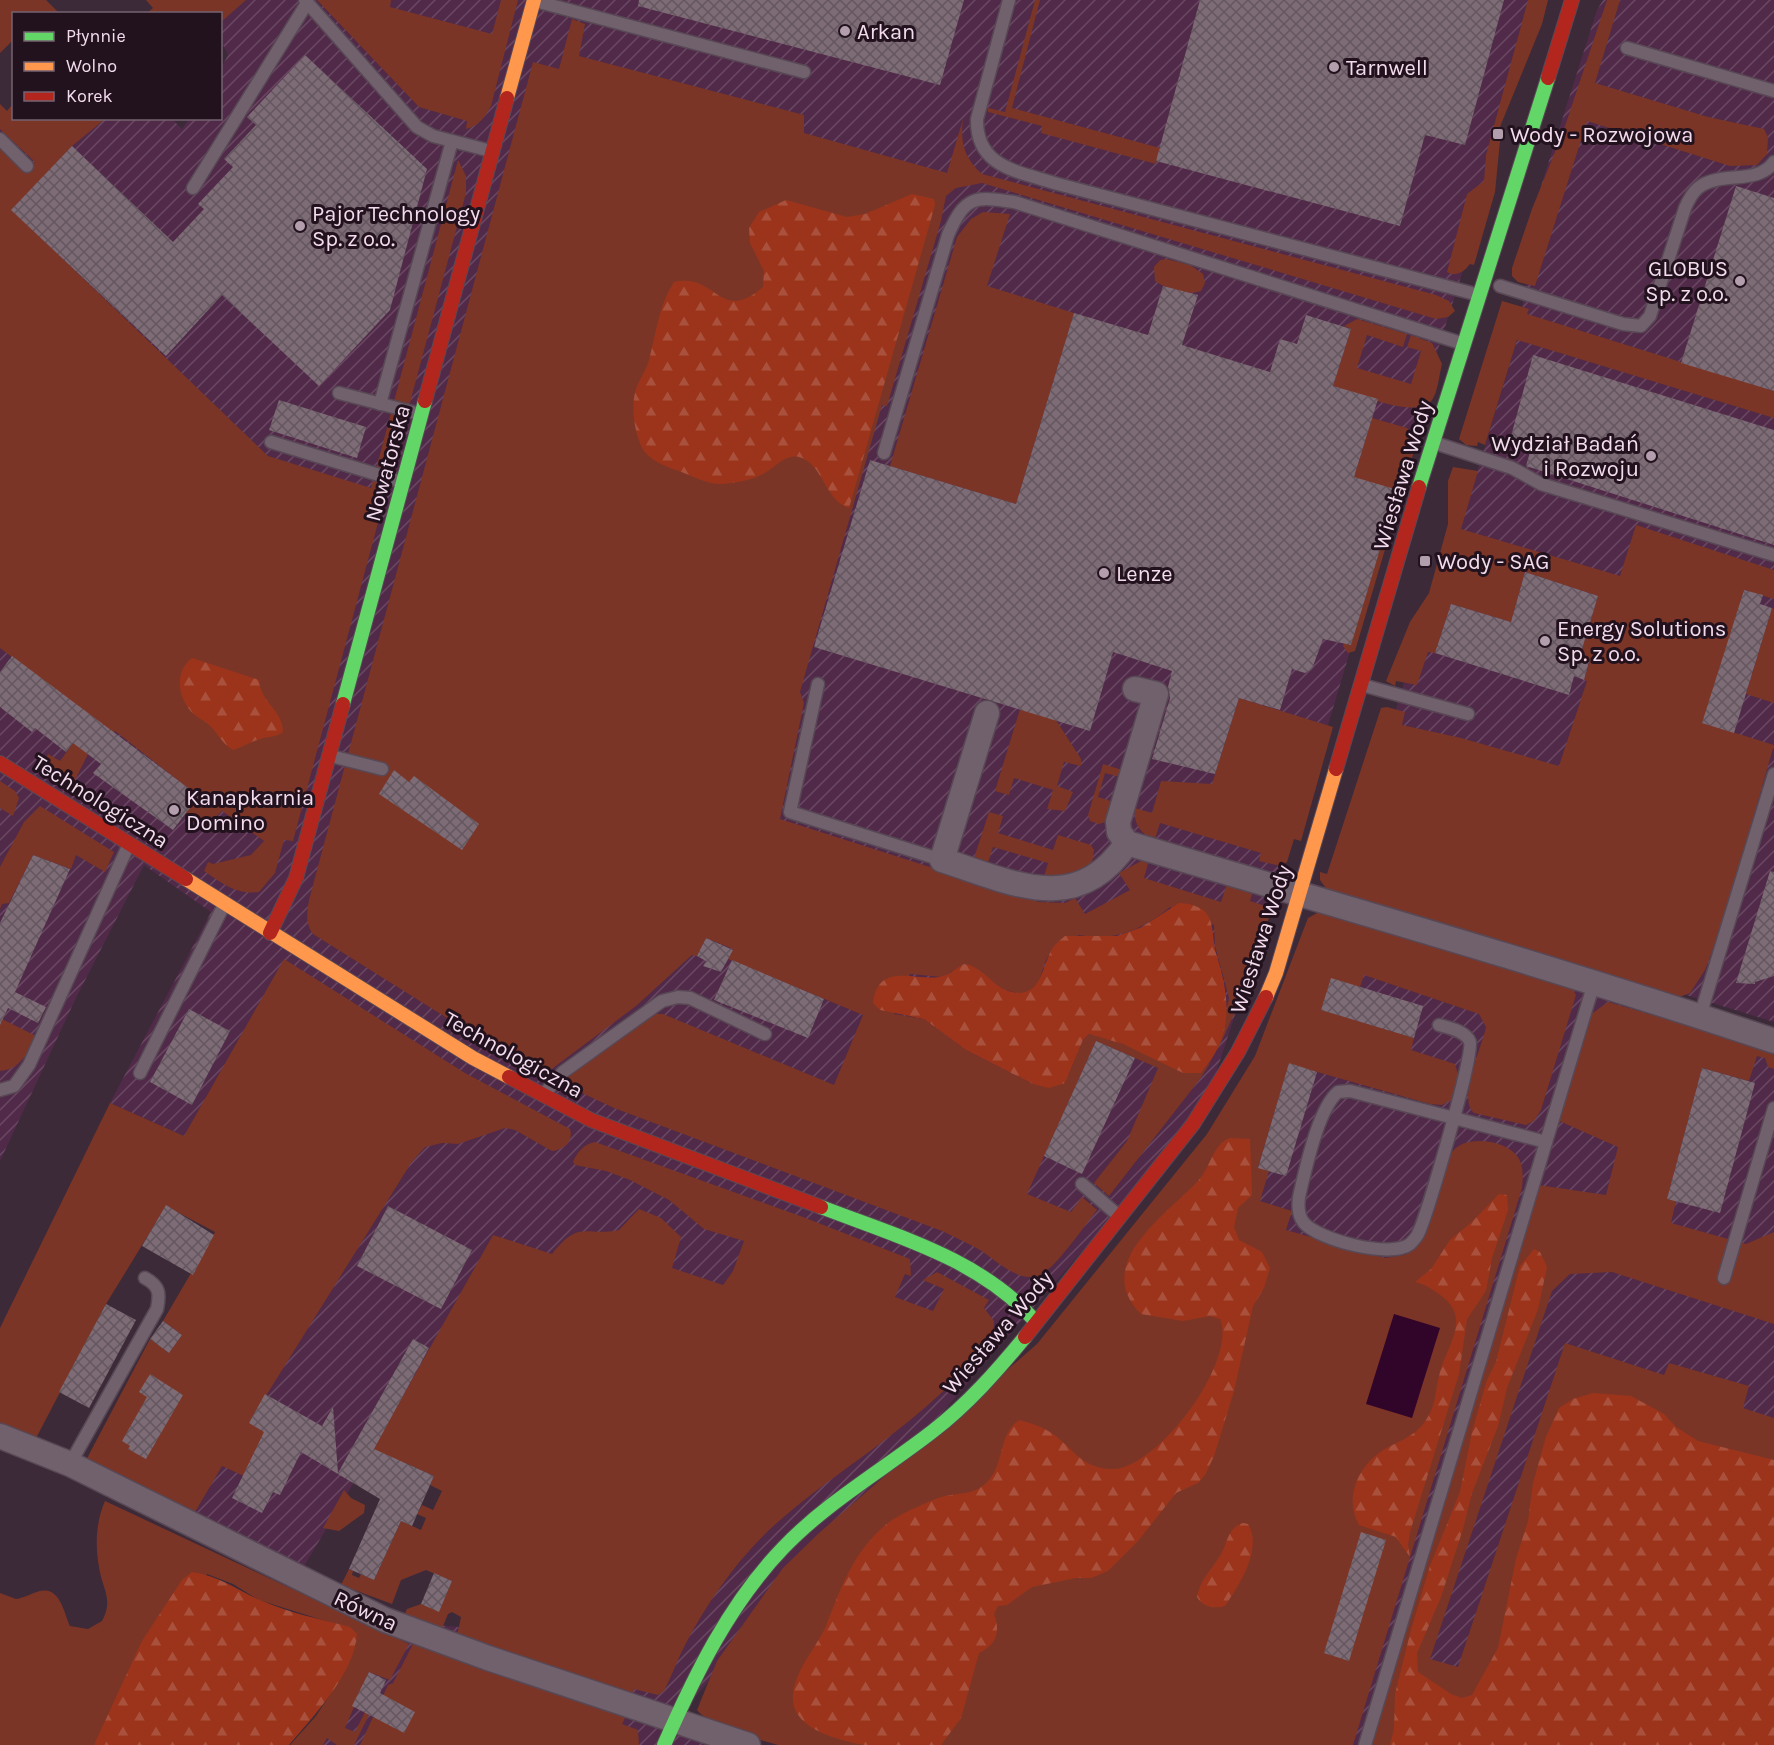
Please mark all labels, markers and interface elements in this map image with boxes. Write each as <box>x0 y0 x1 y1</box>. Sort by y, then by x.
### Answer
legend <box>12 12 222 120</box>
place label: Arkan <box>857 19 915 45</box>
marker: Arkan <box>838 24 852 38</box>
text: Płynnie <box>66 25 126 47</box>
text: Wolno <box>66 55 117 77</box>
place label: Tarnwell <box>1346 55 1428 81</box>
marker: Tarnwell <box>1327 60 1341 74</box>
text: Korek <box>66 85 113 107</box>
place label: Wody - Rozwojowa <box>1510 122 1693 148</box>
marker: Wody - Rozwojowa <box>1491 127 1505 141</box>
place label: Pajor Technology Sp. z o.o. <box>312 201 480 252</box>
marker: Pajor Technology Sp. z o.o. <box>293 219 307 233</box>
place label: GLOBUS Sp. z o.o. <box>1645 256 1728 307</box>
marker: GLOBUS Sp. z o.o. <box>1733 274 1747 288</box>
street label: Wiesława Wody <box>1368 397 1438 553</box>
street label: Nowatorska <box>360 402 416 524</box>
place label: Wydział Badań i Rozwoju <box>1491 431 1639 482</box>
marker: Wydział Badań i Rozwoju <box>1644 449 1658 463</box>
place label: Wody - SAG <box>1437 549 1549 575</box>
marker: Wody - SAG <box>1418 554 1432 568</box>
place label: Lenze <box>1116 561 1173 587</box>
marker: Lenze <box>1097 566 1111 580</box>
place label: Energy Solutions Sp. z o.o. <box>1557 616 1726 667</box>
marker: Energy Solutions Sp. z o.o. <box>1538 634 1552 648</box>
street label: Technologiczna <box>28 750 173 854</box>
place label: Kanapkarnia Domino <box>186 785 314 836</box>
marker: Kanapkarnia Domino <box>167 803 181 817</box>
street label: Wiesława Wody <box>1225 862 1297 1017</box>
street label: Technologiczna <box>439 1006 588 1104</box>
street label: Wiesława Wody <box>937 1266 1058 1400</box>
street label: Równa <box>330 1585 401 1637</box>

